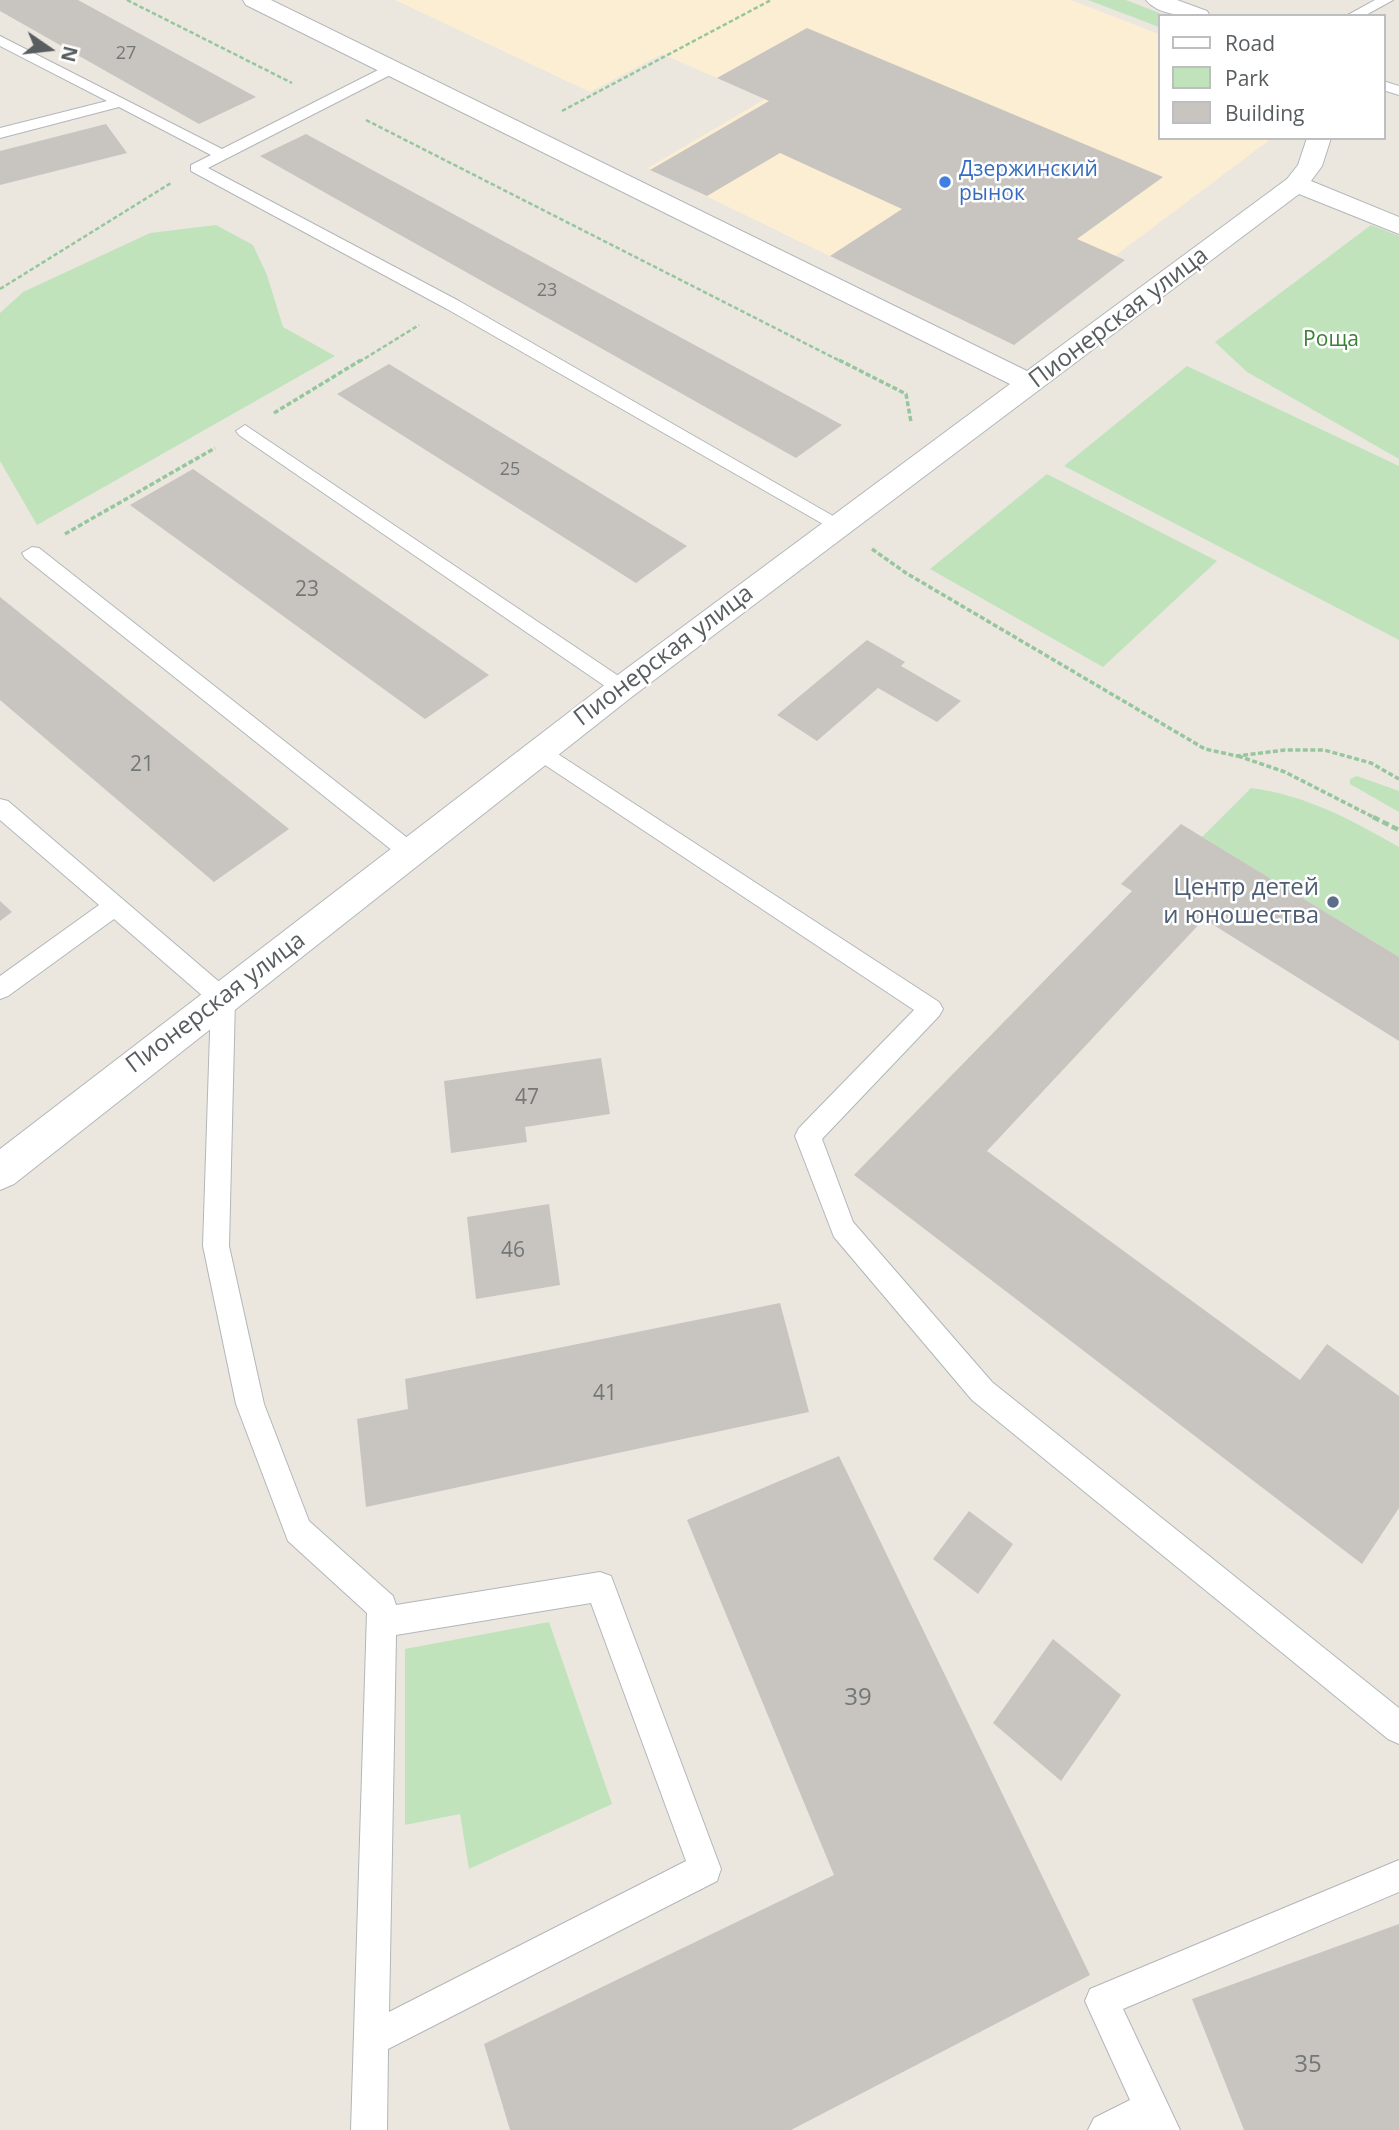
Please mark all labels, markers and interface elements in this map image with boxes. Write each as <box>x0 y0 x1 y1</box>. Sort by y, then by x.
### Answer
north arrow <box>14 14 84 84</box>
legend <box>1158 14 1385 140</box>
text: Road <box>1225 29 1275 57</box>
text: N <box>55 43 84 65</box>
house number: 27 <box>116 43 136 65</box>
text: Park <box>1225 64 1269 92</box>
text: Building <box>1225 99 1304 127</box>
place label: Дзержинский рынок <box>959 157 1098 207</box>
marker: Дзержинский рынок <box>937 174 953 190</box>
street label: Пионерская улица <box>1024 241 1214 395</box>
house number: 23 <box>537 280 557 302</box>
park label: Роща <box>1303 327 1359 353</box>
house number: 25 <box>500 459 520 481</box>
house number: 23 <box>295 577 319 603</box>
street label: Пионерская улица <box>569 579 759 733</box>
house number: 21 <box>130 752 154 778</box>
place label: Центр детей и юношества <box>1163 874 1319 930</box>
marker: Центр детей и юношества <box>1325 894 1341 910</box>
street label: Пионерская улица <box>121 926 311 1080</box>
house number: 47 <box>515 1085 539 1111</box>
house number: 46 <box>501 1238 525 1264</box>
house number: 41 <box>593 1381 617 1407</box>
house number: 39 <box>844 1684 872 1712</box>
house number: 35 <box>1294 2051 1322 2079</box>

